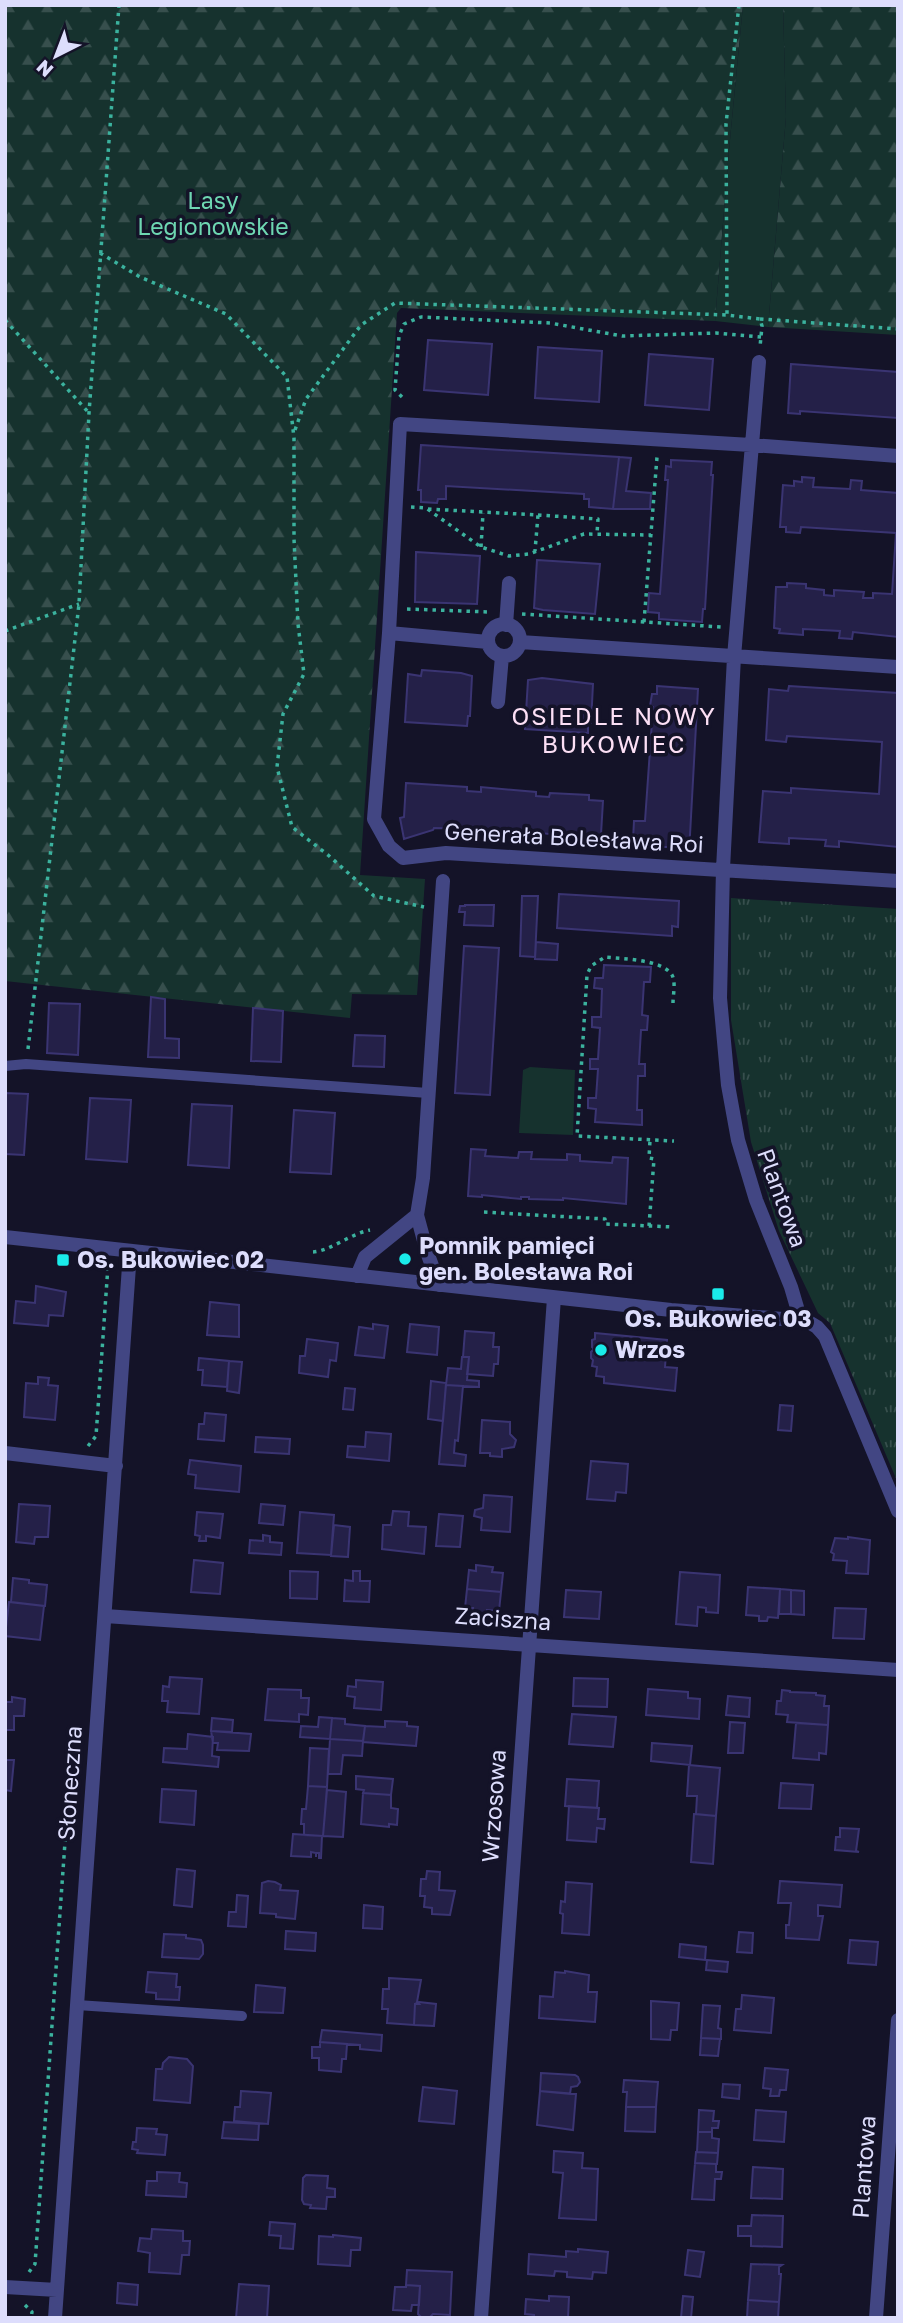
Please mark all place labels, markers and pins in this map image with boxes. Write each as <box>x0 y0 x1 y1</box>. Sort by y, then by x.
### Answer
place label: Pomnik pamięci gen. Bolesława Roi <box>419 1231 633 1285</box>
place label: Os. Bukowiec 02 <box>77 1245 264 1273</box>
marker: Pomnik pamięci gen. Bolesława Roi <box>397 1251 413 1267</box>
marker: Os. Bukowiec 02 <box>55 1252 71 1268</box>
marker: Os. Bukowiec 03 <box>710 1286 726 1302</box>
place label: Os. Bukowiec 03 <box>624 1304 812 1332</box>
place label: Wrzos <box>615 1335 685 1363</box>
marker: Wrzos <box>593 1342 609 1358</box>

